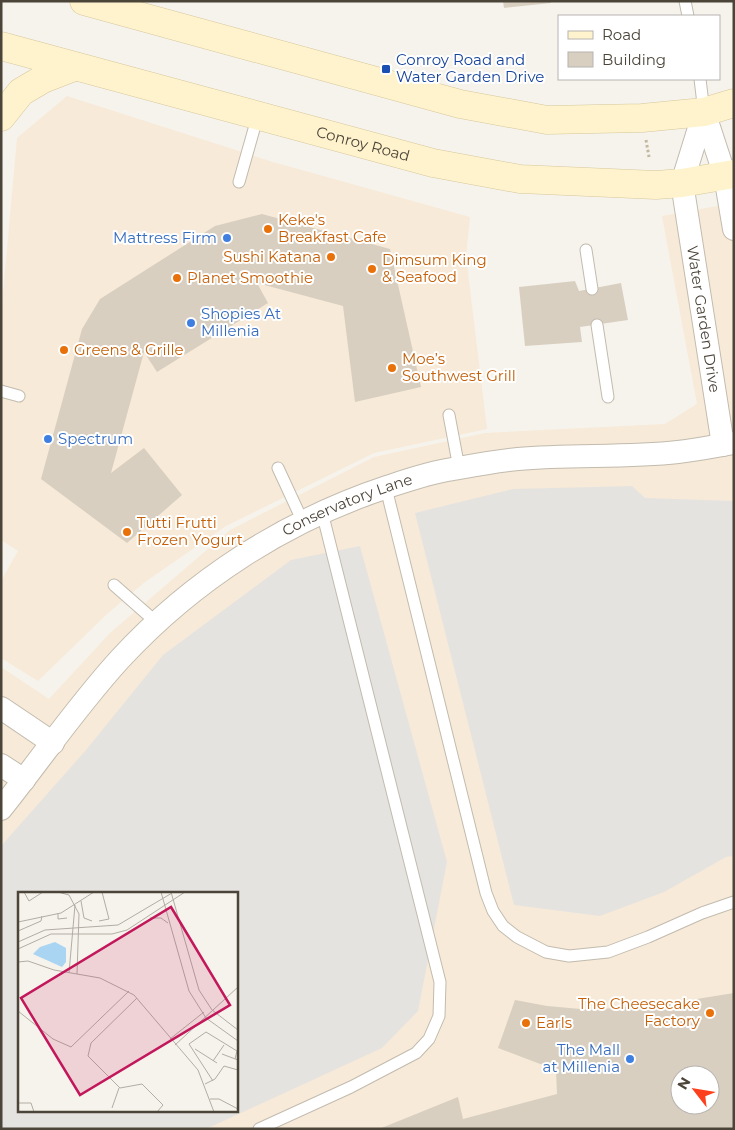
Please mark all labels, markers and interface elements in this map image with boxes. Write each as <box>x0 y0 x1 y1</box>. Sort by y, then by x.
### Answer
legend <box>558 15 720 80</box>
text: Road <box>602 25 641 44</box>
place label: Conroy Road and Water Garden Drive <box>396 50 544 86</box>
text: Building <box>602 50 666 69</box>
marker: Conroy Road and Water Garden Drive <box>380 63 392 75</box>
street label: Conroy Road <box>314 122 412 165</box>
place label: Keke's Breakfast Cafe <box>278 210 386 246</box>
marker: Keke's Breakfast Cafe <box>262 223 274 235</box>
place label: Mattress Firm <box>113 228 217 247</box>
marker: Mattress Firm <box>221 232 233 244</box>
street label: Water Garden Drive <box>683 244 725 394</box>
place label: Sushi Katana <box>223 247 321 266</box>
place label: Dimsum King & Seafood <box>382 250 487 286</box>
marker: Sushi Katana <box>325 251 337 263</box>
marker: Dimsum King & Seafood <box>366 263 378 275</box>
place label: Planet Smoothie <box>187 268 313 287</box>
marker: Planet Smoothie <box>171 272 183 284</box>
place label: Shopies At Millenia <box>201 304 281 340</box>
marker: Shopies At Millenia <box>185 317 197 329</box>
place label: Greens & Grille <box>74 340 184 359</box>
marker: Greens & Grille <box>58 344 70 356</box>
place label: Moe’s Southwest Grill <box>402 349 516 385</box>
marker: Moe’s Southwest Grill <box>386 362 398 374</box>
place label: Spectrum <box>58 429 133 448</box>
marker: Spectrum <box>42 433 54 445</box>
street label: Conservatory Lane <box>279 469 414 540</box>
place label: Tutti Frutti Frozen Yogurt <box>137 513 243 549</box>
marker: Tutti Frutti Frozen Yogurt <box>121 526 133 538</box>
inset map <box>18 892 238 1112</box>
place label: The Cheesecake Factory <box>578 994 701 1030</box>
marker: The Cheesecake Factory <box>704 1007 716 1019</box>
place label: Earls <box>536 1013 572 1032</box>
marker: Earls <box>520 1017 532 1029</box>
place label: The Mall at Millenia <box>543 1040 620 1076</box>
marker: The Mall at Millenia <box>624 1053 636 1065</box>
north arrow <box>670 1065 720 1115</box>
text: N <box>673 1074 694 1093</box>

